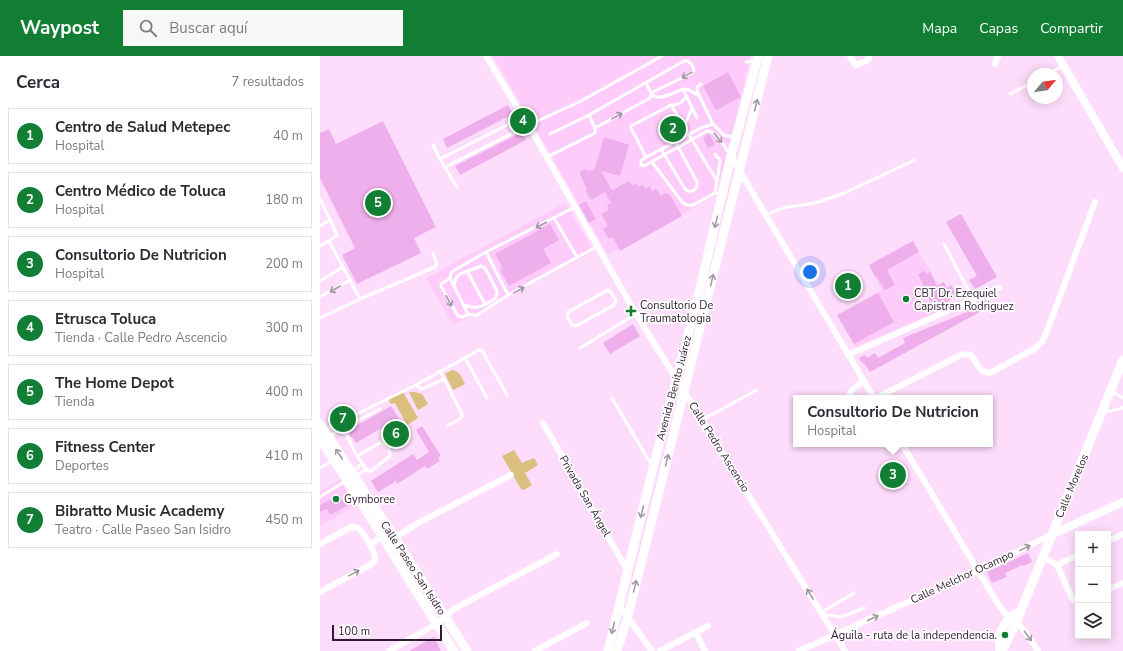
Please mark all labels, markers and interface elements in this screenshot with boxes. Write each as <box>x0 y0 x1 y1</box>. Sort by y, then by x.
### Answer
search box <box>123 10 403 46</box>
text: Waypost <box>20 15 99 41</box>
icon: search <box>137 17 159 39</box>
text: Buscar aquí <box>169 18 248 38</box>
text: Mapa <box>922 19 957 38</box>
text: Capas <box>979 19 1018 38</box>
text: Compartir <box>1040 19 1103 38</box>
north arrow <box>1027 68 1063 104</box>
text: Cerca <box>16 71 60 94</box>
one-way arrow <box>681 72 693 79</box>
text: 7 resultados <box>232 73 304 91</box>
one-way arrow <box>753 99 760 112</box>
pin: 4 <box>510 106 536 136</box>
one-way arrow <box>611 112 623 120</box>
pin: 2 <box>660 114 686 144</box>
text: Centro de Salud Metepec <box>55 117 230 137</box>
text: 1 <box>26 127 34 145</box>
text: 40 m <box>273 127 303 145</box>
one-way arrow <box>714 133 722 144</box>
text: Hospital <box>55 137 104 155</box>
text: Centro Médico de Toluca <box>55 181 226 201</box>
pin: 5 <box>365 188 391 218</box>
text: 2 <box>26 191 34 209</box>
text: 180 m <box>265 191 303 209</box>
text: Hospital <box>55 201 104 219</box>
one-way arrow <box>712 215 720 228</box>
one-way arrow <box>535 222 547 229</box>
text: Consultorio De Nutricion <box>55 245 227 265</box>
text: 3 <box>26 255 34 273</box>
text: 200 m <box>265 255 303 273</box>
your location <box>800 262 820 282</box>
text: Hospital <box>55 265 104 283</box>
pin: 1 <box>835 271 861 301</box>
one-way arrow <box>709 274 716 287</box>
one-way arrow <box>329 285 341 293</box>
one-way arrow <box>513 285 525 293</box>
place label: CBT Dr. Ezequiel Capistran Rodriguez <box>914 286 1014 314</box>
one-way arrow <box>446 294 454 306</box>
marker: CBT Dr. Ezequiel Capistran Rodriguez <box>901 294 911 304</box>
place label: Consultorio De Traumatologia <box>640 298 714 326</box>
marker: Consultorio De Traumatologia <box>625 305 637 317</box>
text: Etrusca Toluca <box>55 309 156 329</box>
text: 4 <box>26 319 34 337</box>
text: 300 m <box>265 319 303 337</box>
text: Tienda · Calle Pedro Ascencio <box>55 329 227 347</box>
street label: Avenida Benito Juárez <box>653 334 695 442</box>
text: The Home Depot <box>55 373 174 393</box>
text: 5 <box>26 383 34 401</box>
text: 400 m <box>265 383 303 401</box>
text: Tienda <box>55 393 95 411</box>
popup <box>793 395 993 447</box>
street label: Calle Pedro Ascencio <box>685 399 753 495</box>
text: Consultorio De Nutricion <box>807 402 979 422</box>
pin: 7 <box>330 404 356 434</box>
pin: 6 <box>383 419 409 449</box>
text: Hospital <box>807 422 856 440</box>
text: Fitness Center <box>55 437 155 457</box>
text: 6 <box>26 447 34 465</box>
text: 410 m <box>265 447 303 465</box>
one-way arrow <box>335 448 343 459</box>
street label: Privada San Ángel <box>556 452 616 540</box>
street label: Calle Morelos <box>1052 452 1092 520</box>
one-way arrow <box>663 454 671 467</box>
text: Deportes <box>55 457 109 475</box>
pin: 3 <box>880 460 906 490</box>
place label: Gymboree <box>344 492 395 507</box>
marker: Gymboree <box>331 494 341 504</box>
text: Bibratto Music Academy <box>55 501 224 521</box>
one-way arrow <box>638 505 645 518</box>
text: 7 <box>26 511 34 529</box>
text: 450 m <box>265 511 303 529</box>
street label: Calle Paseo San Isidro <box>377 518 449 618</box>
text: Teatro · Calle Paseo San Isidro <box>55 521 231 539</box>
map controls <box>1075 531 1111 639</box>
button: + <box>1075 531 1111 567</box>
one-way arrow <box>1019 544 1031 551</box>
street label: Calle Melchor Ocampo <box>908 547 1016 607</box>
button: − <box>1075 567 1111 603</box>
one-way arrow <box>348 569 360 577</box>
one-way arrow <box>632 580 639 593</box>
one-way arrow <box>806 588 814 600</box>
button: layers <box>1075 603 1111 639</box>
one-way arrow <box>867 614 879 621</box>
one-way arrow <box>609 621 617 634</box>
scale bar <box>332 623 442 642</box>
text: 100 m <box>338 624 370 639</box>
place label: Águila - ruta de la independencia. <box>831 627 997 643</box>
marker: Águila - ruta de la independencia. <box>1000 630 1010 640</box>
one-way arrow <box>1024 630 1033 641</box>

